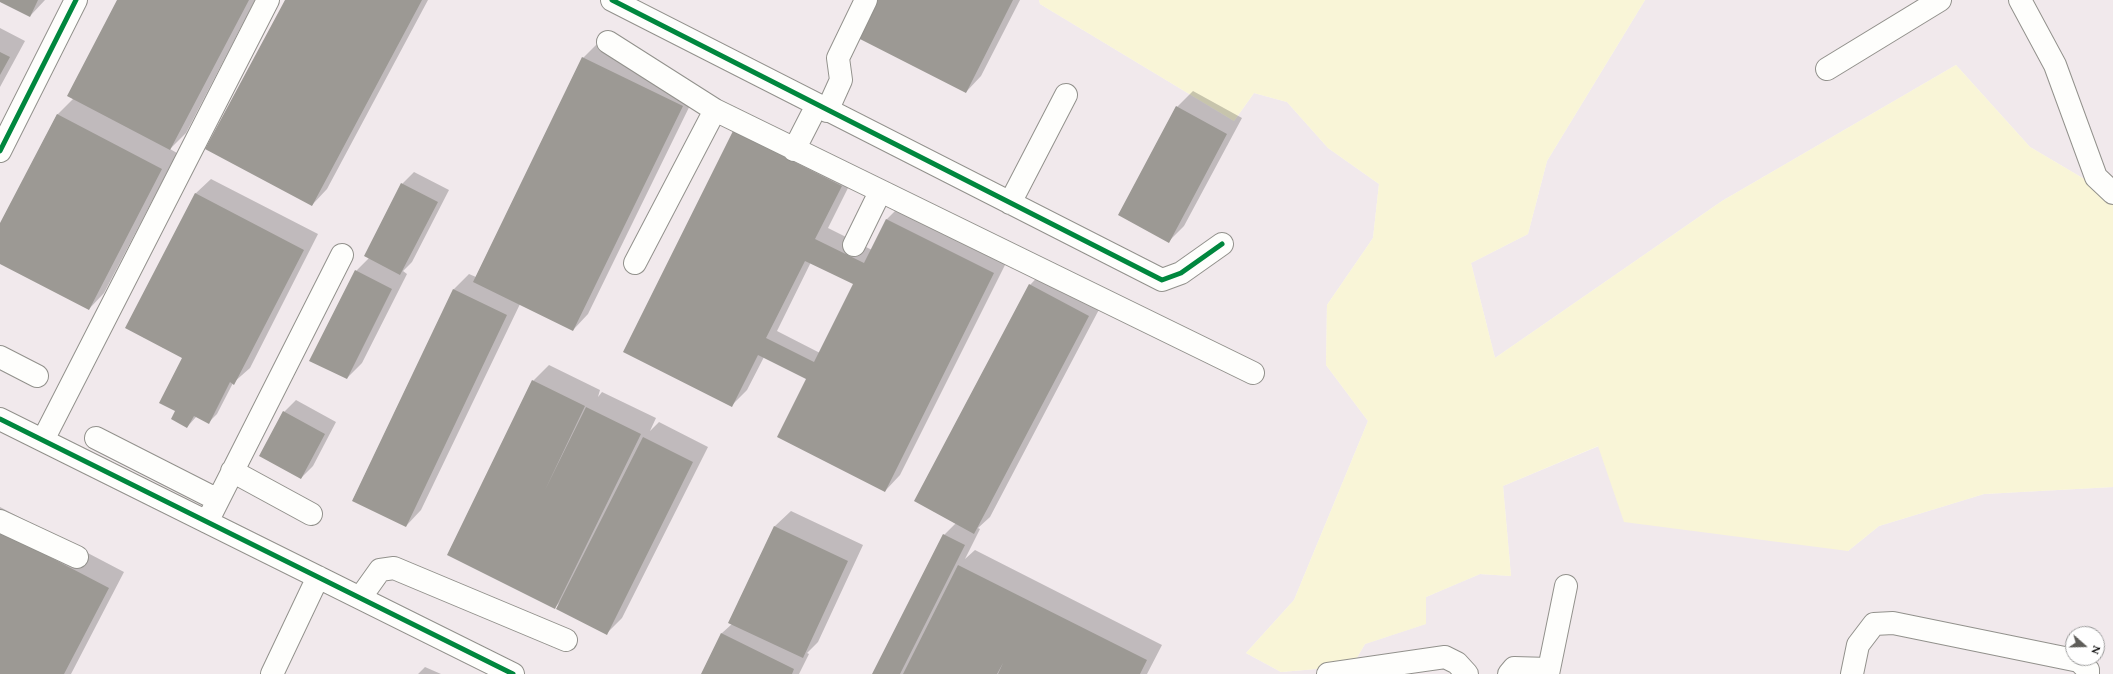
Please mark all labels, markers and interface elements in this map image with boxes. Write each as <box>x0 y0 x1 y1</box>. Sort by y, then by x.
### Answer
north arrow <box>2065 626 2105 666</box>
text: N <box>2086 643 2105 657</box>

